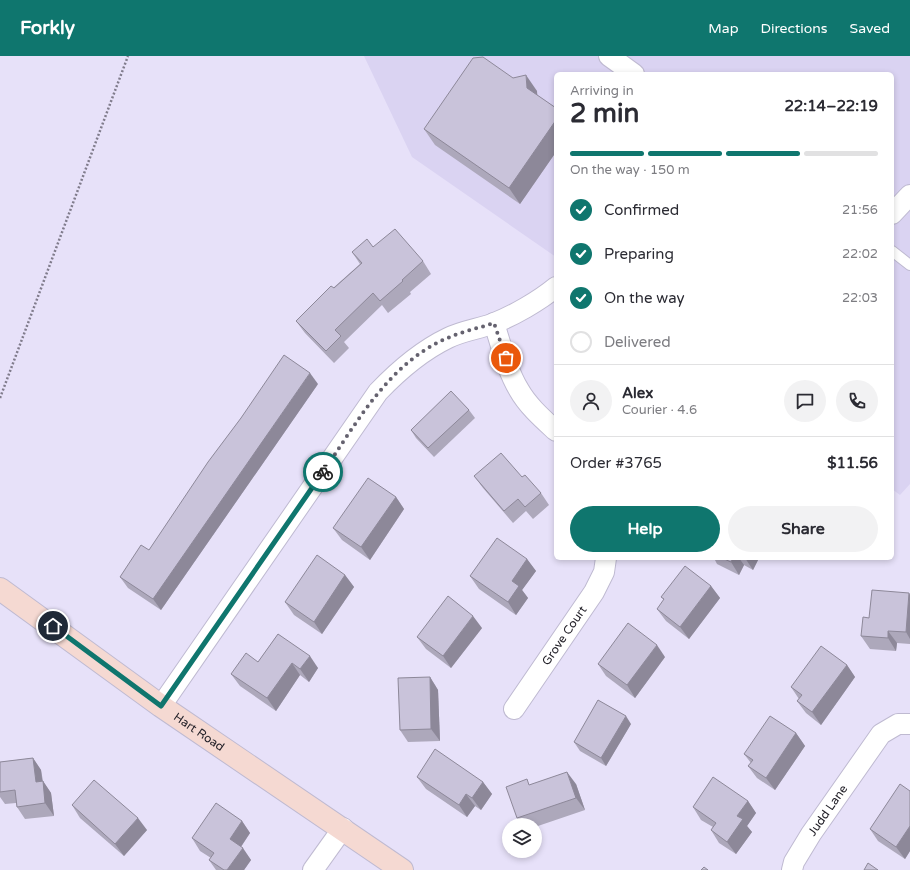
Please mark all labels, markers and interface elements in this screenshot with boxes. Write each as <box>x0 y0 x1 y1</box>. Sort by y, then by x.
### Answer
text: Forkly <box>20 17 75 39</box>
text: Map <box>708 20 739 37</box>
text: Directions <box>761 20 828 37</box>
text: Saved <box>850 20 890 37</box>
text: Arriving in <box>570 83 634 99</box>
text: 22:14–22:19 <box>784 97 878 115</box>
text: 2 min <box>570 98 639 129</box>
text: On the way · 150 m <box>570 162 690 178</box>
icon: check <box>570 199 592 221</box>
text: Confirmed <box>604 201 679 219</box>
text: 21:56 <box>842 202 878 218</box>
icon: check <box>570 243 592 265</box>
text: Preparing <box>604 245 674 263</box>
text: 22:02 <box>842 246 878 262</box>
icon: check <box>570 287 592 309</box>
text: On the way <box>604 289 684 307</box>
text: 22:03 <box>842 290 878 306</box>
text: Delivered <box>604 333 671 351</box>
pin <box>489 341 523 375</box>
icon: bag <box>495 347 517 369</box>
button: person <box>570 380 612 422</box>
button: chat <box>784 380 826 422</box>
button: phone <box>836 380 878 422</box>
text: Alex <box>622 384 653 402</box>
text: Courier · 4.6 <box>622 402 697 418</box>
courier <box>303 452 343 492</box>
text: Order #3765 <box>570 454 662 472</box>
text: $11.56 <box>827 454 878 472</box>
icon: bike <box>312 461 334 483</box>
button: Help <box>570 506 720 552</box>
button: Share <box>728 506 878 552</box>
street label: Grove Court <box>539 603 590 668</box>
pin <box>36 609 70 643</box>
icon: home <box>42 615 64 637</box>
street label: Hart Road <box>171 710 227 754</box>
street label: Judd Lane <box>805 782 850 838</box>
map controls <box>502 818 542 858</box>
button: layers <box>502 818 542 858</box>

